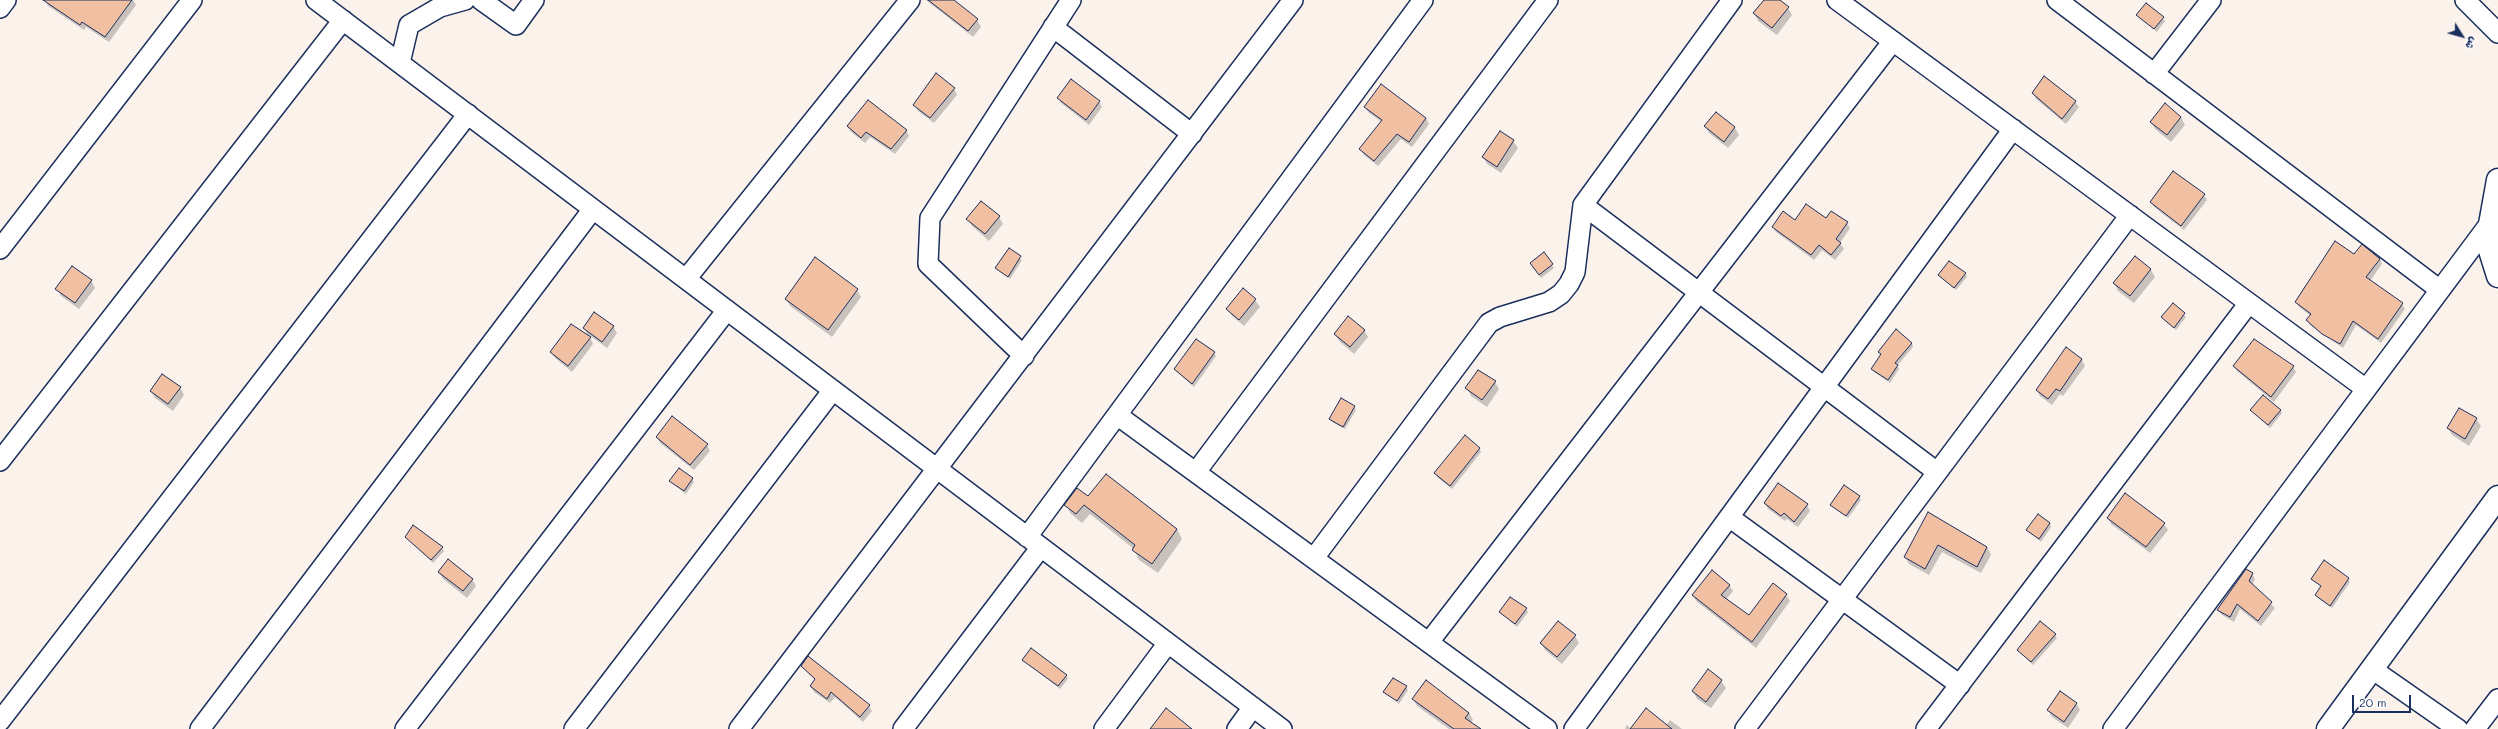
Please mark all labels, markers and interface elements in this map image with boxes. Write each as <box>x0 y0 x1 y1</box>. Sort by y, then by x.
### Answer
north arrow <box>2442 16 2482 56</box>
text: ش <box>2462 34 2482 53</box>
scale bar <box>2354 687 2413 713</box>
text: 20 m <box>2359 694 2387 710</box>

